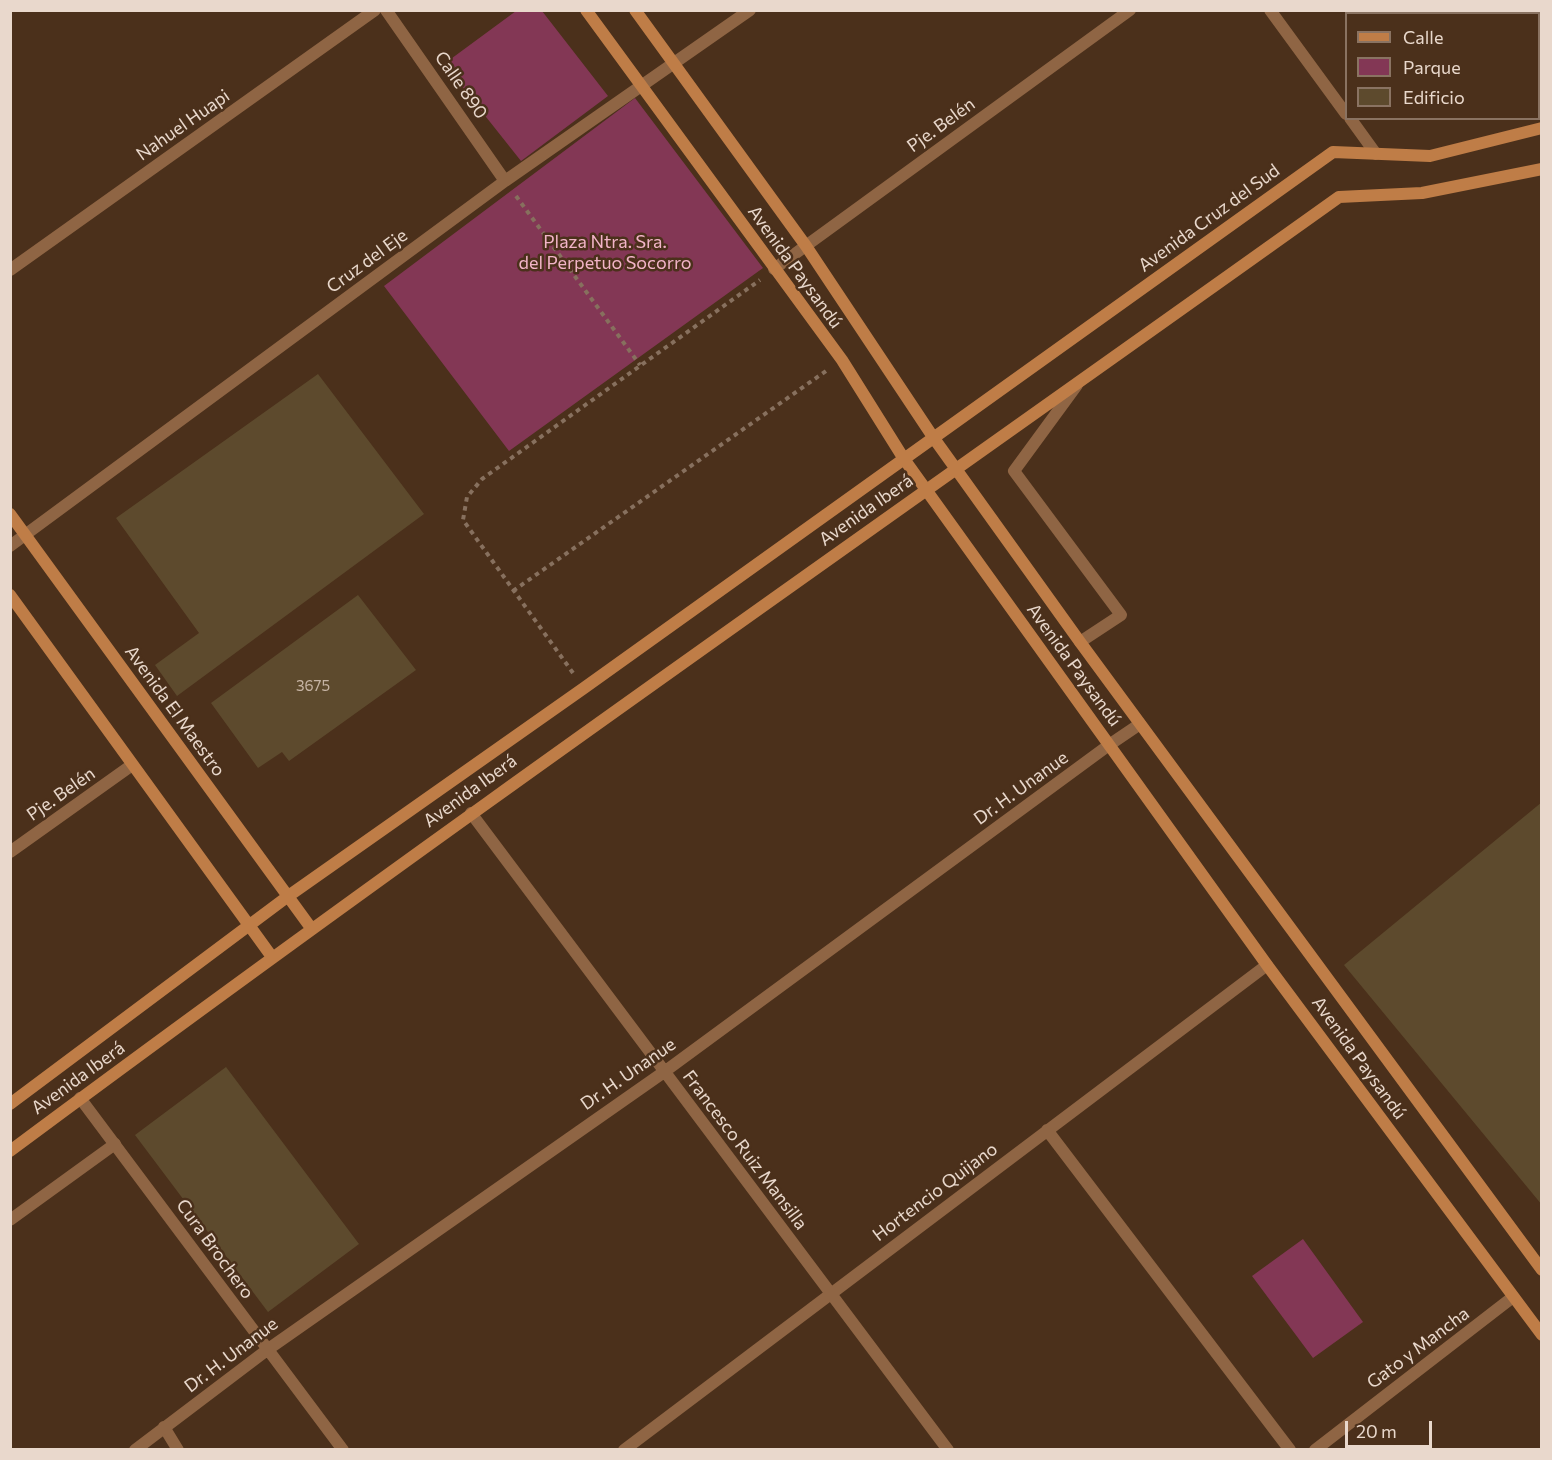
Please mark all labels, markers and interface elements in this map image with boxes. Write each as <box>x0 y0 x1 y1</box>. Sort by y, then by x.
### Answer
legend <box>1345 12 1540 120</box>
text: Calle <box>1403 26 1443 48</box>
street label: Calle 890 <box>430 47 492 123</box>
text: Parque <box>1403 56 1461 78</box>
street label: Nahuel Huapi <box>132 85 234 165</box>
text: Edificio <box>1403 86 1465 108</box>
street label: Pje. Belén <box>903 93 979 157</box>
street label: Avenida Cruz del Sud <box>1134 160 1284 276</box>
street label: Avenida Paysandú <box>743 201 847 333</box>
street label: Cruz del Eje <box>322 224 412 298</box>
park label: Plaza Ntra. Sra. del Perpetuo Socorro <box>518 231 692 274</box>
street label: Avenida Iberá <box>815 470 917 550</box>
street label: Avenida Paysandú <box>1022 599 1126 731</box>
street label: Avenida El Maestro <box>120 641 230 781</box>
house number: 3675 <box>296 677 330 695</box>
street label: Dr. H. Unanue <box>970 747 1072 829</box>
street label: Avenida Iberá <box>419 750 521 832</box>
street label: Pje. Belén <box>23 763 99 825</box>
street label: Avenida Paysandú <box>1307 992 1411 1124</box>
street label: Dr. H. Unanue <box>576 1033 680 1115</box>
street label: Avenida Iberá <box>27 1037 129 1119</box>
street label: Francesco Ruiz Mansilla <box>678 1066 812 1234</box>
street label: Hortencio Quijano <box>868 1138 1002 1246</box>
street label: Cura Brochero <box>172 1195 258 1303</box>
street label: Gato y Mancha <box>1363 1303 1473 1393</box>
street label: Dr. H. Unanue <box>180 1313 282 1397</box>
scale bar <box>1348 1409 1435 1447</box>
text: 20 m <box>1356 1420 1397 1442</box>

